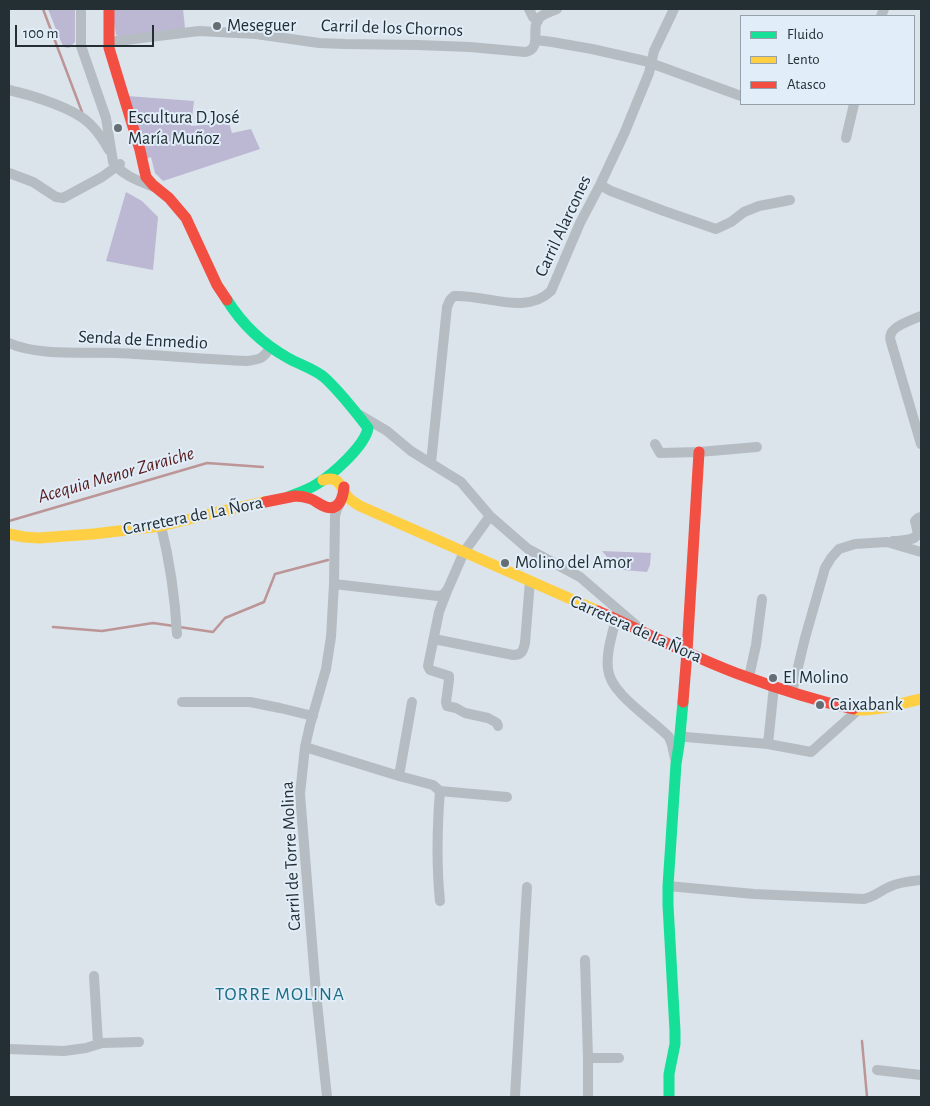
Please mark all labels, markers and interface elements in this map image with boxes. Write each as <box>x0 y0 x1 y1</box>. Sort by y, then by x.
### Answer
scale bar <box>18 15 156 47</box>
place label: Meseguer <box>227 15 296 37</box>
street label: Carril de los Chornos <box>320 15 464 41</box>
legend <box>740 15 915 105</box>
marker: Meseguer <box>211 20 223 32</box>
text: 100 m <box>23 26 58 41</box>
text: Fluido <box>787 27 824 42</box>
text: Lento <box>787 52 820 67</box>
text: Atasco <box>787 77 826 92</box>
place label: Escultura D.José María Muñoz <box>128 107 240 150</box>
marker: Escultura D.José María Muñoz <box>112 122 124 134</box>
street label: Carril Alarcones <box>530 172 596 280</box>
street label: Senda de Enmedio <box>78 326 208 354</box>
water label: Acequia Menor Zaraiche <box>35 442 197 508</box>
street label: Carretera de La Ñora <box>121 492 265 540</box>
place label: Molino del Amor <box>515 552 632 574</box>
marker: Molino del Amor <box>499 557 511 569</box>
street label: Carretera de La Ñora <box>567 590 705 668</box>
place label: El Molino <box>783 667 849 689</box>
marker: El Molino <box>767 672 779 684</box>
place label: Caixabank <box>830 694 903 716</box>
marker: Caixabank <box>814 699 826 711</box>
street label: Carril de Torre Molina <box>276 781 306 931</box>
district label: TORRE MOLINA <box>213 983 347 1005</box>

